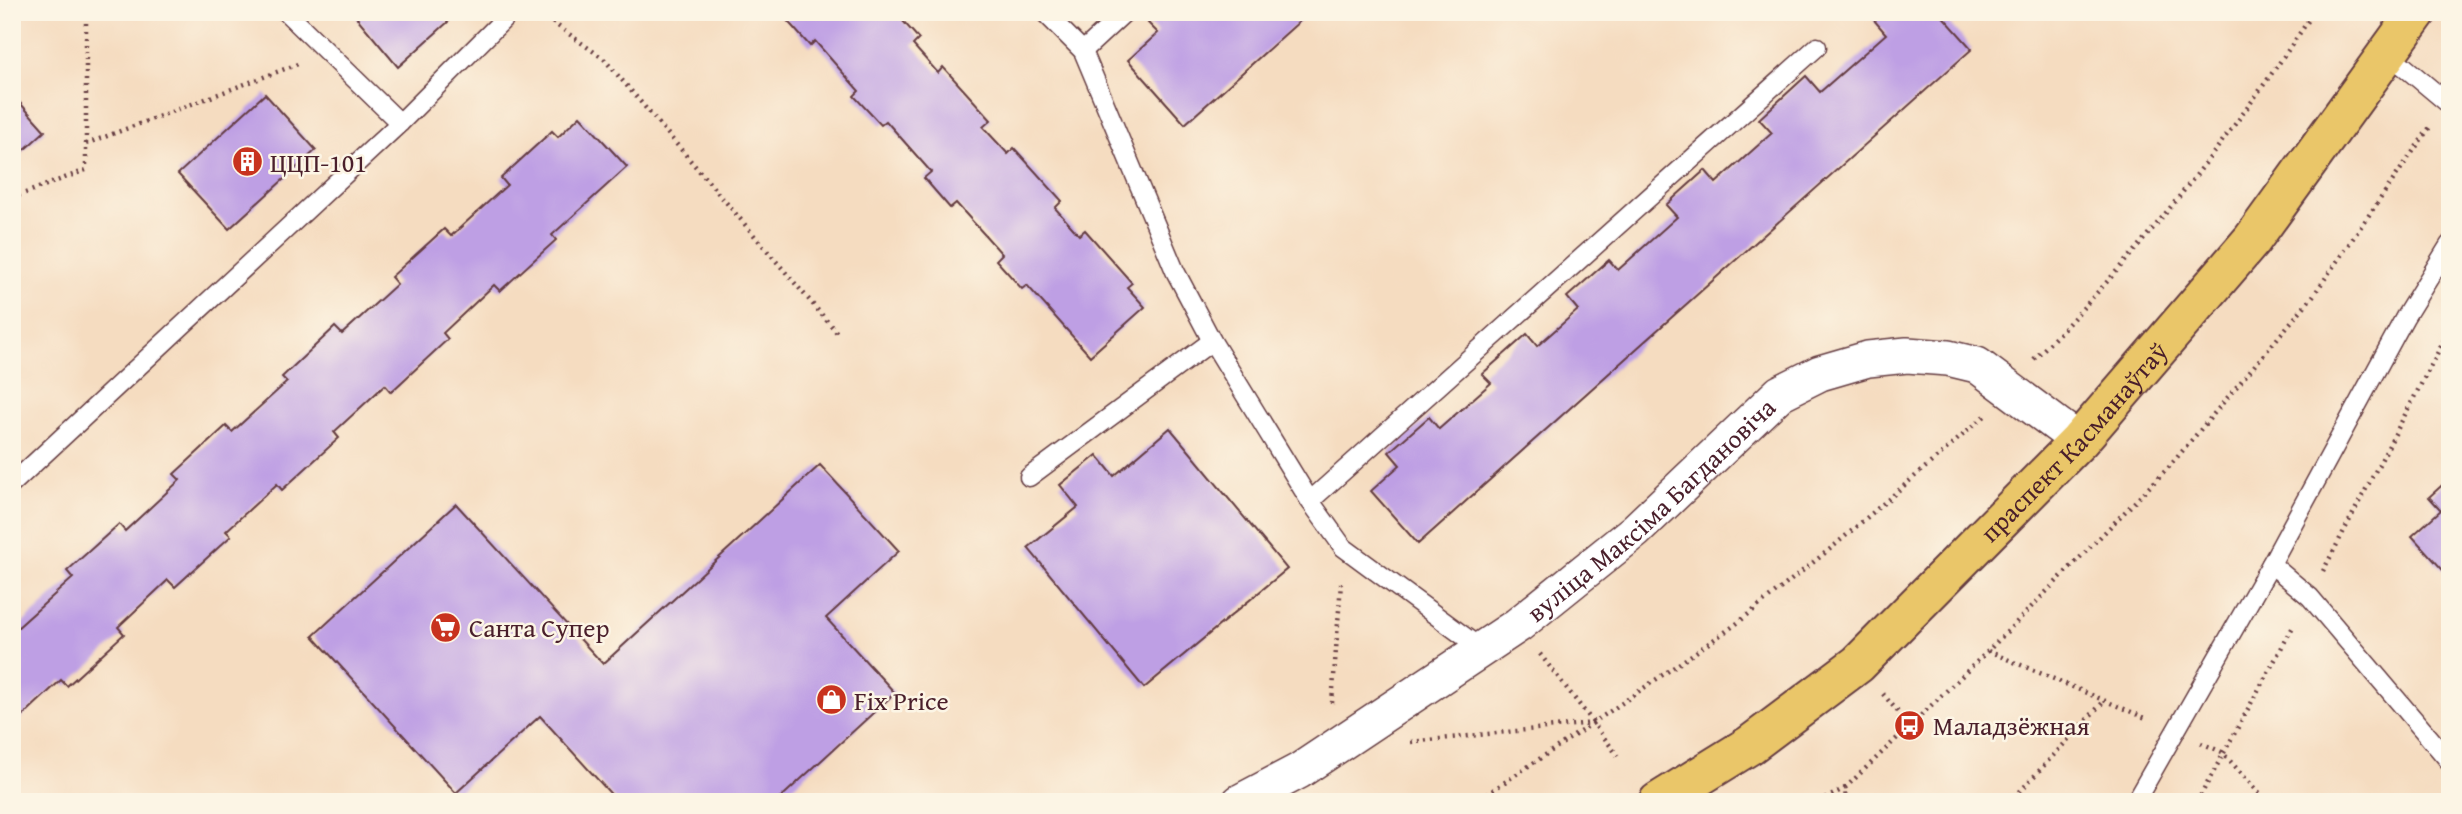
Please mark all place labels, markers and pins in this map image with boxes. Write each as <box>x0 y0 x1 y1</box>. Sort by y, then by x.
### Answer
place label: ЦЦП-101 <box>270 143 367 182</box>
building icon: ЦЦП-101 <box>230 145 264 179</box>
place label: Санта Супер <box>469 608 610 647</box>
supermarket icon: Санта Супер <box>429 610 463 644</box>
place label: Fix Price <box>854 681 949 720</box>
shop icon: Fix Price <box>814 683 848 717</box>
place label: Маладзёжная <box>1933 706 2090 745</box>
bus stop icon: Маладзёжная <box>1893 708 1927 742</box>

